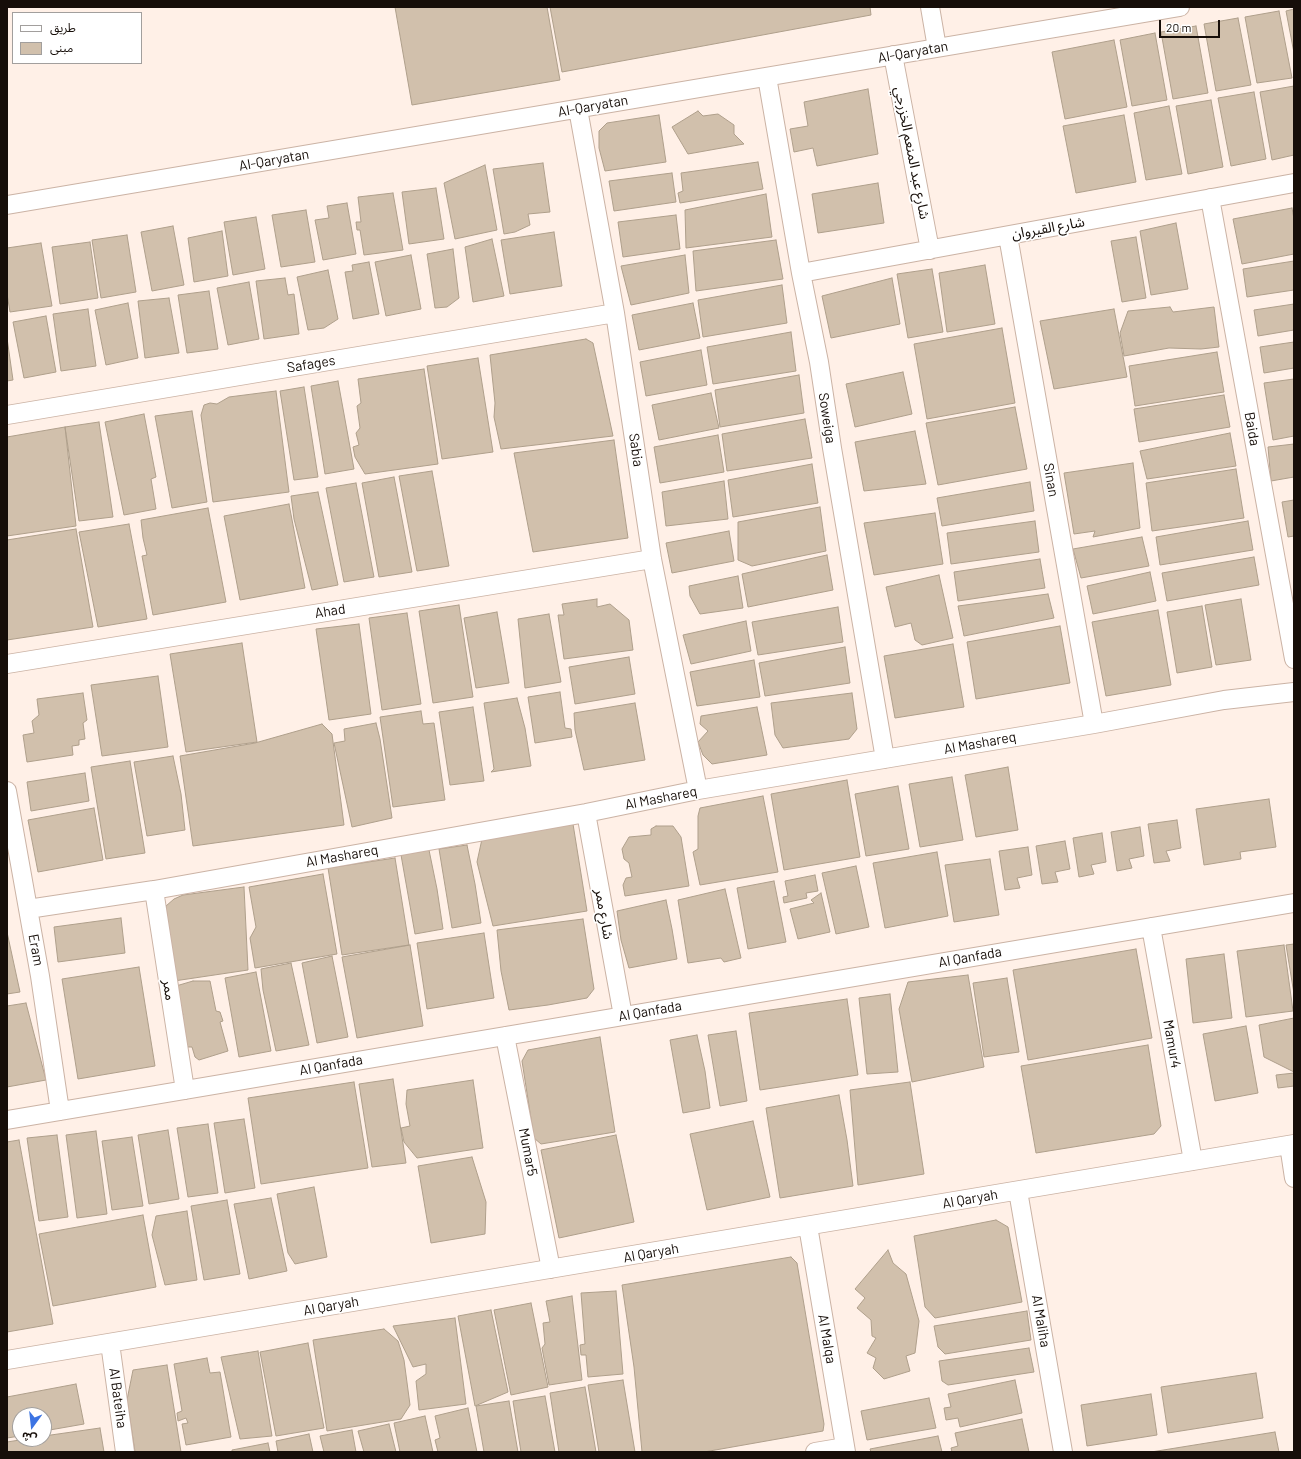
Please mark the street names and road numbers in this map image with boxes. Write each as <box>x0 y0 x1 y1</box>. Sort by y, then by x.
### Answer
street label: Al-Qaryatan <box>877 38 949 66</box>
street label: شارع عبد المنعم الخزرجي <box>891 85 933 221</box>
street label: Al-Qaryatan <box>557 92 629 120</box>
street label: Al-Qaryatan <box>238 146 310 174</box>
street label: شارع القيروان <box>1010 213 1086 243</box>
street label: Safages <box>286 352 336 376</box>
street label: Soweiga <box>815 391 839 445</box>
street label: Baida <box>1241 411 1263 447</box>
street label: Sabia <box>625 432 647 468</box>
street label: Sinan <box>1040 462 1062 498</box>
street label: Ahad <box>313 600 347 622</box>
street label: Al Mashareq <box>942 728 1018 758</box>
street label: Al Mashareq <box>623 783 699 813</box>
street label: Al Mashareq <box>304 841 380 871</box>
street label: شارع ممر <box>591 887 617 941</box>
street label: Eram <box>25 933 47 967</box>
street label: Al Qanfada <box>937 943 1003 971</box>
street label: ممر <box>159 978 179 1002</box>
street label: Al Qanfada <box>617 997 683 1025</box>
street label: Mamur4 <box>1159 1018 1185 1070</box>
street label: Al Qanfada <box>298 1051 364 1079</box>
street label: Mumar5 <box>515 1127 541 1177</box>
street label: Al Qaryah <box>941 1186 999 1212</box>
street label: Al Qaryah <box>622 1240 680 1266</box>
street label: Al Qaryah <box>302 1293 360 1319</box>
street label: Al Maliha <box>1028 1293 1054 1349</box>
street label: Al Malqa <box>814 1313 840 1365</box>
street label: Al Bateiha <box>105 1367 131 1429</box>

